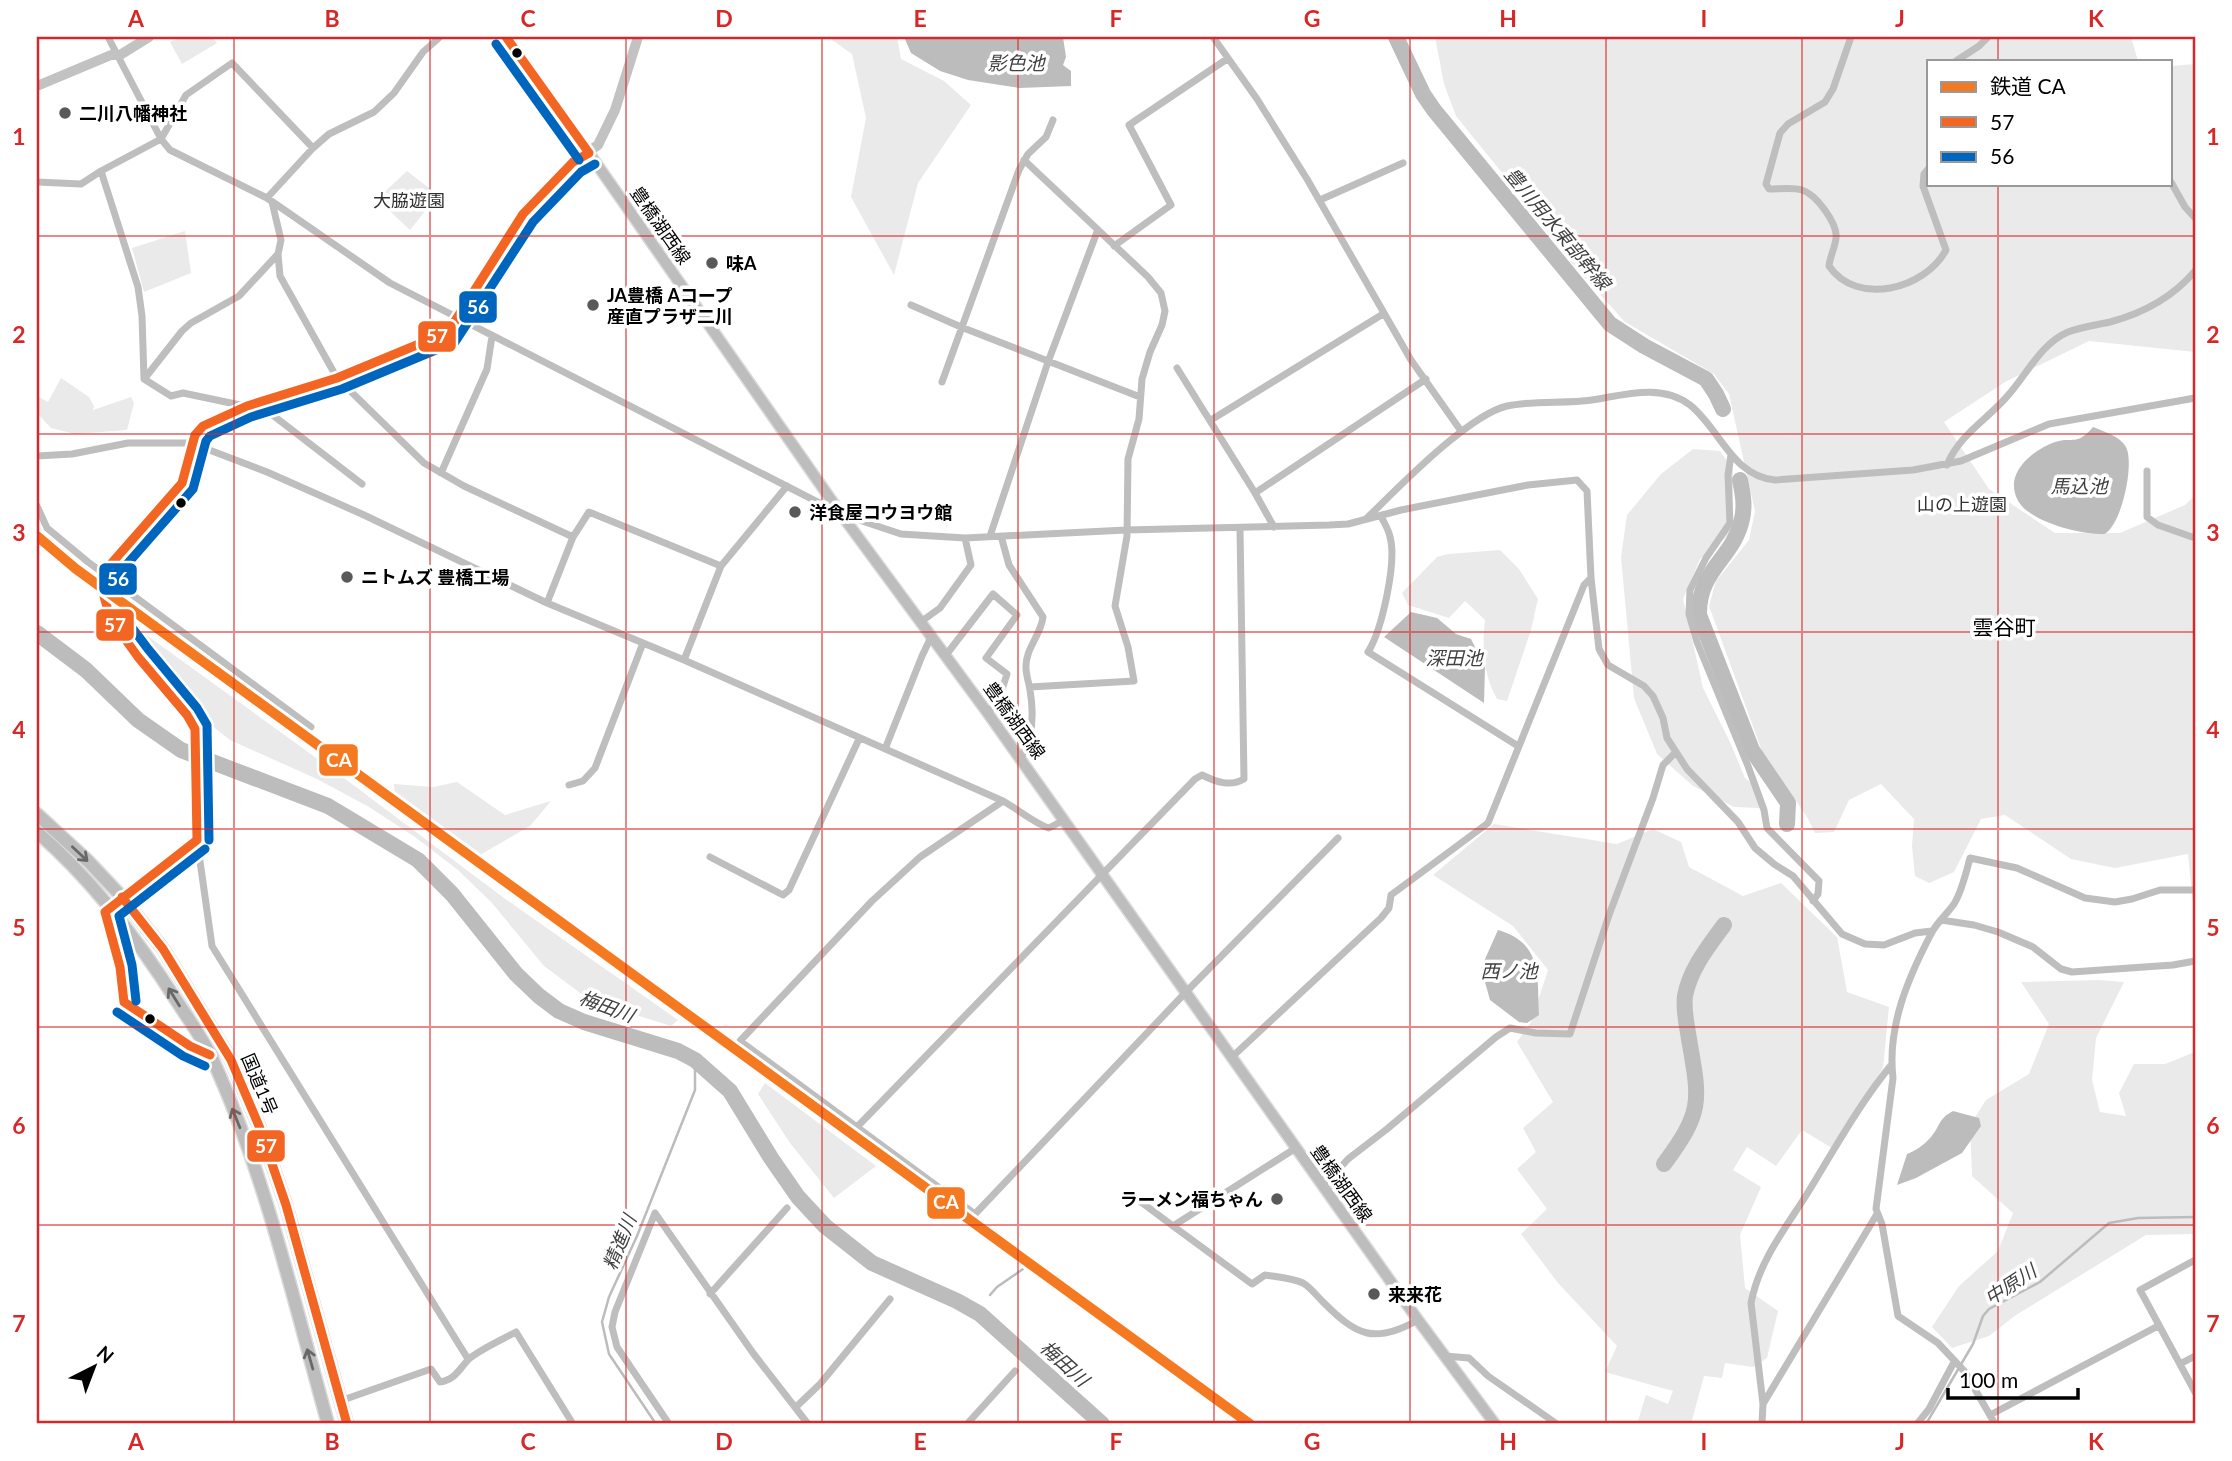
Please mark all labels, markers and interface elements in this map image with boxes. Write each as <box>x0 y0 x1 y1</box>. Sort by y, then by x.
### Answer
text: A <box>127 4 145 32</box>
text: B <box>324 4 340 32</box>
text: C <box>520 4 536 32</box>
text: D <box>715 4 733 32</box>
text: E <box>913 4 927 32</box>
text: F <box>1109 4 1123 32</box>
text: G <box>1304 4 1320 32</box>
text: H <box>1499 4 1517 32</box>
text: I <box>1701 4 1707 32</box>
text: J <box>1895 4 1905 32</box>
text: K <box>2088 4 2104 32</box>
unlabelled marker <box>510 46 524 60</box>
water label: 影色池 <box>987 51 1046 74</box>
legend <box>1927 60 2172 186</box>
text: 鉄道 CA <box>1990 73 2066 98</box>
place label: 二川八幡神社 <box>79 102 187 124</box>
marker: 二川八幡神社 <box>57 105 73 121</box>
text: 57 <box>1990 109 2014 134</box>
text: 1 <box>12 122 26 150</box>
text: 1 <box>2206 122 2220 150</box>
text: 56 <box>1990 143 2014 168</box>
water label: 豊川用水東部幹線 <box>1500 162 1617 295</box>
street label: 豊橋湖西線 <box>626 182 696 268</box>
park label: 大脇遊園 <box>373 189 445 211</box>
place label: 味A <box>726 252 757 274</box>
marker: 味A <box>704 255 720 271</box>
place label: JA豊橋 Aコープ 産直プラザ二川 <box>607 284 733 327</box>
line badge: 56 <box>458 290 498 324</box>
text: 56 <box>467 295 489 318</box>
marker: JA豊橋 Aコープ 産直プラザ二川 <box>585 297 601 313</box>
text: 2 <box>12 320 26 348</box>
line badge: 57 <box>417 320 457 353</box>
text: 2 <box>2206 320 2220 348</box>
text: 57 <box>426 324 448 347</box>
water label: 馬込池 <box>2050 474 2109 497</box>
park label: 山の上遊園 <box>1917 493 2007 515</box>
unlabelled marker <box>174 496 188 510</box>
place label: 洋食屋コウヨウ館 <box>809 501 952 523</box>
marker: 洋食屋コウヨウ館 <box>787 504 803 520</box>
text: 3 <box>12 518 26 546</box>
text: 3 <box>2206 518 2220 546</box>
line badge: 56 <box>98 562 138 596</box>
place label: ニトムズ 豊橋工場 <box>361 566 509 588</box>
text: 56 <box>107 567 129 590</box>
marker: ニトムズ 豊橋工場 <box>339 569 355 585</box>
line badge: 57 <box>95 608 135 642</box>
text: 57 <box>104 613 126 636</box>
district label: 雲谷町 <box>1973 614 2036 639</box>
water label: 深田池 <box>1425 646 1484 669</box>
street label: 豊橋湖西線 <box>980 677 1050 763</box>
text: 4 <box>12 715 26 743</box>
text: 4 <box>2206 715 2220 743</box>
line badge: CA <box>318 743 359 777</box>
text: CA <box>326 748 353 771</box>
one-way arrow <box>71 846 88 863</box>
text: 5 <box>12 913 26 941</box>
text: 5 <box>2206 913 2220 941</box>
water label: 西ノ池 <box>1480 959 1539 982</box>
water label: 梅田川 <box>576 985 640 1027</box>
one-way arrow <box>167 988 181 1007</box>
unlabelled marker <box>143 1012 157 1026</box>
street label: 国道1号 <box>237 1050 283 1118</box>
one-way arrow <box>228 1107 241 1129</box>
text: 6 <box>12 1111 26 1139</box>
text: 6 <box>2206 1111 2220 1139</box>
line badge: 57 <box>246 1129 286 1163</box>
text: 57 <box>255 1134 277 1157</box>
street label: 豊橋湖西線 <box>1307 1140 1377 1226</box>
line badge: CA <box>926 1186 966 1220</box>
place label: ラーメン福ちゃん <box>1120 1188 1263 1210</box>
text: CA <box>933 1190 960 1213</box>
marker: ラーメン福ちゃん <box>1269 1191 1285 1207</box>
water label: 精進川 <box>598 1209 641 1273</box>
water label: 中原川 <box>1980 1258 2042 1309</box>
place label: 来来花 <box>1388 1283 1442 1305</box>
marker: 来来花 <box>1366 1286 1382 1302</box>
text: 7 <box>12 1309 26 1337</box>
text: 7 <box>2206 1309 2220 1337</box>
north arrow <box>60 1332 130 1402</box>
water label: 梅田川 <box>1036 1335 1095 1392</box>
text: N <box>93 1341 119 1367</box>
one-way arrow <box>302 1348 315 1370</box>
scale bar <box>1948 1356 2078 1400</box>
text: 100 m <box>1959 1367 2018 1392</box>
text: A <box>127 1427 145 1455</box>
text: B <box>324 1427 340 1455</box>
text: C <box>520 1427 536 1455</box>
text: D <box>715 1427 733 1455</box>
text: E <box>913 1427 927 1455</box>
text: F <box>1109 1427 1123 1455</box>
text: G <box>1304 1427 1320 1455</box>
text: H <box>1499 1427 1517 1455</box>
text: I <box>1701 1427 1707 1455</box>
text: J <box>1895 1427 1905 1455</box>
text: K <box>2088 1427 2104 1455</box>

